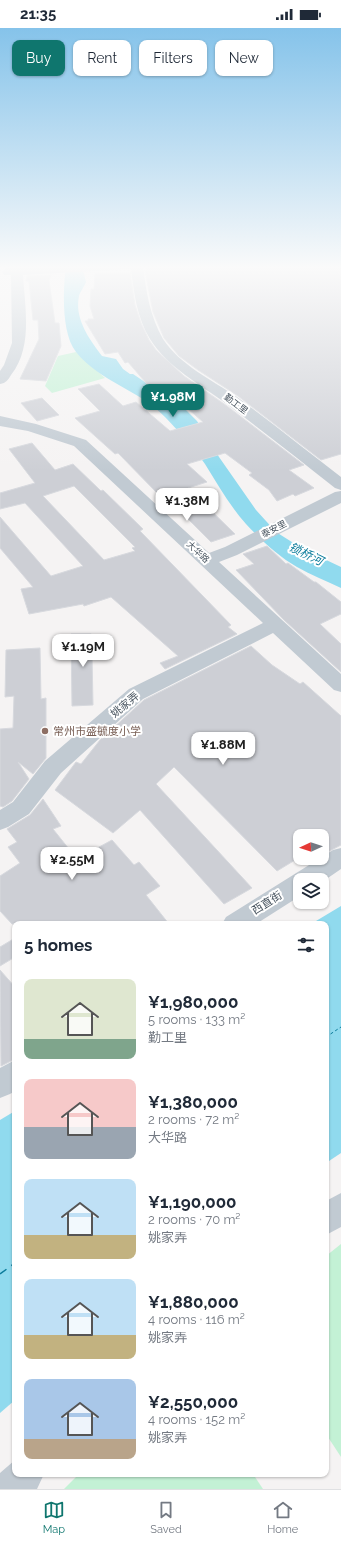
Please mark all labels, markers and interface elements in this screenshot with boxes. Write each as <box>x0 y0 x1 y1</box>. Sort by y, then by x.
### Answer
text: 21:35 <box>20 5 56 23</box>
chip: Buy <box>12 40 65 76</box>
chip: Rent <box>73 40 131 76</box>
chip: Filters <box>139 40 207 76</box>
chip: New <box>215 40 273 76</box>
pin: ¥1.98M <box>140 384 206 418</box>
text: ¥1.98M <box>150 389 196 404</box>
street label: 勤工里 <box>222 392 250 416</box>
pin: ¥1.38M <box>154 488 220 522</box>
text: ¥1.38M <box>165 493 209 508</box>
street label: 泰安里 <box>260 518 288 540</box>
street label: 大华路 <box>185 538 212 565</box>
water label: 锁桥河 <box>287 540 327 569</box>
pin: ¥1.19M <box>50 634 116 668</box>
text: ¥1.19M <box>61 639 105 654</box>
street label: 姚家弄 <box>108 690 142 720</box>
place label: 常州市盛毓度小学 <box>53 725 141 738</box>
marker: 常州市盛毓度小学 <box>40 726 50 736</box>
pin: ¥1.88M <box>190 732 256 766</box>
text: ¥1.88M <box>200 737 246 752</box>
north arrow <box>293 829 329 865</box>
map controls <box>293 829 329 909</box>
pin: ¥2.55M <box>39 847 105 881</box>
text: ¥2.55M <box>49 852 95 867</box>
button: layers <box>293 873 329 909</box>
street label: 西直街 <box>250 889 284 917</box>
icon: filters <box>295 934 317 956</box>
text: 5 homes <box>24 935 92 955</box>
text: ¥1,980,000 <box>148 992 238 1012</box>
icon: home <box>56 995 104 1043</box>
text: 5 rooms · 133 m² <box>148 1012 245 1027</box>
text: 勤工里 <box>148 1030 187 1045</box>
text: ¥1,380,000 <box>148 1092 238 1112</box>
icon: home <box>56 1095 104 1143</box>
text: 2 rooms · 72 m² <box>148 1112 239 1127</box>
text: 大华路 <box>148 1130 187 1145</box>
text: ¥1,190,000 <box>148 1192 237 1212</box>
icon: home <box>56 1195 104 1243</box>
text: 2 rooms · 70 m² <box>148 1212 240 1227</box>
text: 姚家弄 <box>148 1230 187 1245</box>
text: ¥1,880,000 <box>148 1292 239 1312</box>
icon: home <box>56 1295 104 1343</box>
text: 4 rooms · 116 m² <box>148 1312 245 1327</box>
text: 姚家弄 <box>148 1330 187 1345</box>
text: ¥2,550,000 <box>148 1392 238 1412</box>
icon: home <box>56 1395 104 1443</box>
text: 4 rooms · 152 m² <box>148 1412 245 1427</box>
text: 姚家弄 <box>148 1430 187 1445</box>
tab: Map <box>43 1499 65 1536</box>
tab: Saved <box>150 1499 182 1536</box>
tab: Home <box>267 1499 298 1536</box>

